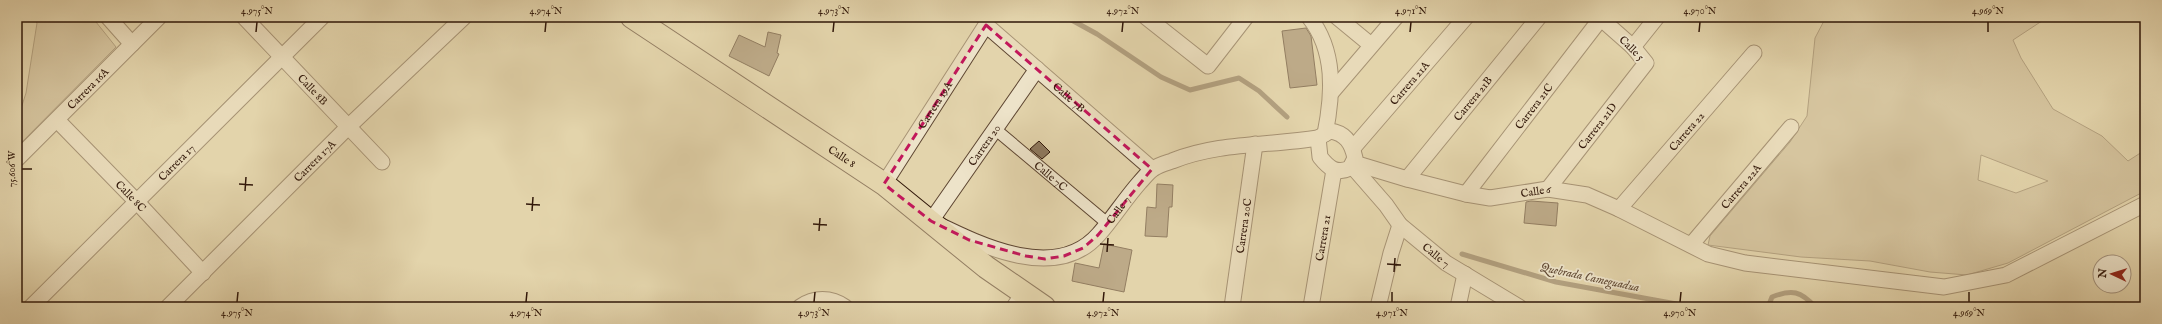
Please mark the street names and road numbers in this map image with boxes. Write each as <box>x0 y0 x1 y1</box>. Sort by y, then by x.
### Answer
street label: Calle 5 <box>1616 33 1647 64</box>
street label: Carrera 21A <box>1387 58 1433 108</box>
street label: Carrera 16A <box>65 65 113 113</box>
street label: Calle 8B <box>294 72 330 109</box>
street label: Carrera 21B <box>1451 74 1496 124</box>
street label: Carrera 19A <box>915 79 956 132</box>
street label: Calle 7B <box>1049 80 1088 116</box>
street label: Carrera 21C <box>1512 81 1557 132</box>
street label: Carrera 21D <box>1575 100 1620 153</box>
street label: Carrera 22 <box>1666 109 1708 154</box>
street label: Carrera 20 <box>965 122 1004 169</box>
street label: Carrera 17A <box>291 137 339 185</box>
street label: Carrera 17 <box>156 142 198 184</box>
street label: Calle 8 <box>825 143 858 171</box>
street label: Calle 7C <box>1031 159 1070 195</box>
street label: Carrera 22A <box>1718 161 1765 212</box>
street label: Calle 8C <box>112 178 149 215</box>
street label: Calle 6 <box>1520 183 1552 201</box>
street label: Calle 7 <box>1104 194 1134 227</box>
street label: Carrera 20C <box>1234 197 1255 254</box>
street label: Carrera 21 <box>1313 214 1334 262</box>
street label: Calle 7 <box>1419 240 1452 271</box>

